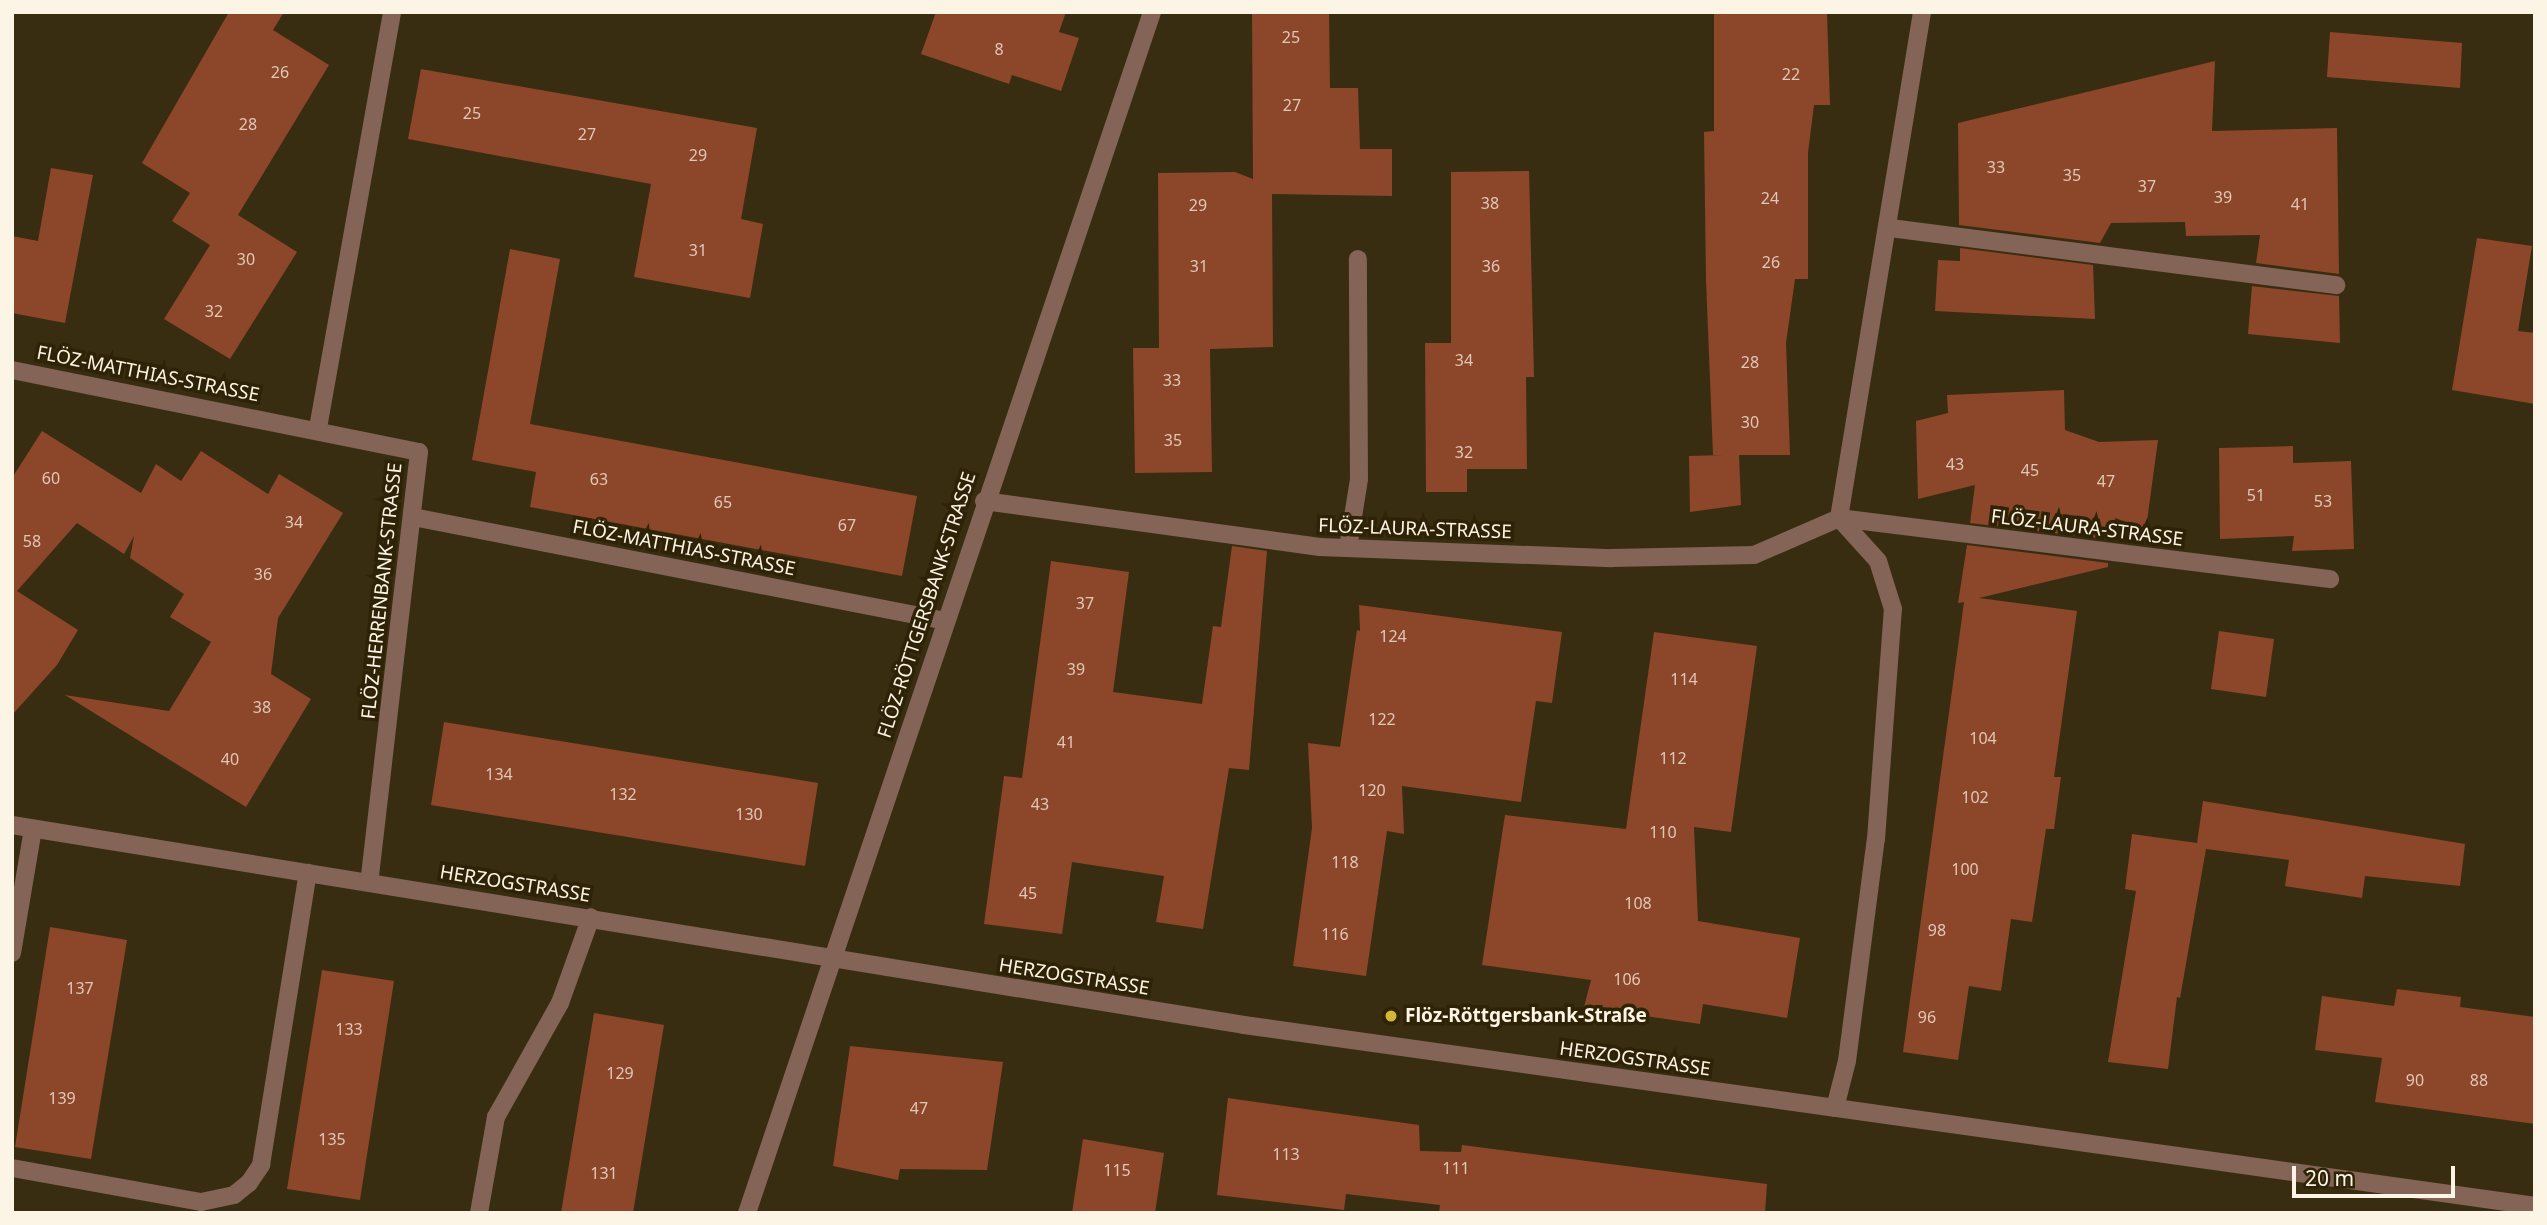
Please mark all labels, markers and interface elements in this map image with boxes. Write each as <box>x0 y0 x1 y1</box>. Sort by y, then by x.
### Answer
house number: 25 <box>1282 27 1300 47</box>
house number: 8 <box>994 39 1004 59</box>
house number: 26 <box>271 62 289 82</box>
house number: 22 <box>1782 64 1800 84</box>
house number: 27 <box>1283 95 1301 115</box>
house number: 25 <box>463 103 481 123</box>
house number: 28 <box>239 114 257 134</box>
house number: 27 <box>578 124 596 144</box>
house number: 29 <box>689 145 707 165</box>
house number: 33 <box>1987 157 2005 177</box>
house number: 35 <box>2063 165 2081 185</box>
house number: 37 <box>2138 176 2156 196</box>
house number: 39 <box>2214 187 2232 207</box>
house number: 24 <box>1761 188 1779 208</box>
house number: 38 <box>1481 193 1499 213</box>
house number: 41 <box>2291 194 2309 214</box>
house number: 29 <box>1189 195 1207 215</box>
house number: 31 <box>689 240 707 260</box>
house number: 30 <box>237 249 255 269</box>
house number: 26 <box>1762 252 1780 272</box>
house number: 31 <box>1190 256 1208 276</box>
house number: 36 <box>1482 256 1500 276</box>
house number: 32 <box>205 301 223 321</box>
street label: FLÖZ-MATTHIAS-STRASSE <box>35 341 261 407</box>
house number: 34 <box>1455 350 1473 370</box>
house number: 28 <box>1741 352 1759 372</box>
house number: 33 <box>1163 370 1181 390</box>
house number: 30 <box>1741 412 1759 432</box>
house number: 35 <box>1164 430 1182 450</box>
house number: 32 <box>1455 442 1473 462</box>
house number: 43 <box>1946 454 1964 474</box>
house number: 45 <box>2021 460 2039 480</box>
street label: FLÖZ-HERRENBANK-STRASSE <box>357 462 407 720</box>
house number: 60 <box>42 468 60 488</box>
house number: 63 <box>590 469 608 489</box>
street label: FLÖZ-RÖTTGERSBANK-STRASSE <box>873 469 981 741</box>
house number: 47 <box>2097 471 2115 491</box>
house number: 51 <box>2247 485 2265 505</box>
house number: 53 <box>2314 491 2332 511</box>
house number: 65 <box>714 492 732 512</box>
street label: FLÖZ-LAURA-STRASSE <box>1990 505 2184 551</box>
house number: 34 <box>285 512 303 532</box>
street label: FLÖZ-LAURA-STRASSE <box>1318 514 1512 544</box>
street label: FLÖZ-MATTHIAS-STRASSE <box>571 515 797 581</box>
house number: 67 <box>838 515 856 535</box>
house number: 58 <box>23 531 41 551</box>
house number: 36 <box>254 564 272 584</box>
house number: 37 <box>1076 593 1094 613</box>
house number: 124 <box>1379 626 1407 646</box>
house number: 39 <box>1067 659 1085 679</box>
house number: 114 <box>1670 669 1698 689</box>
house number: 38 <box>253 697 271 717</box>
house number: 122 <box>1368 709 1396 729</box>
house number: 104 <box>1969 728 1997 748</box>
house number: 41 <box>1057 732 1075 752</box>
house number: 112 <box>1659 748 1687 768</box>
house number: 40 <box>221 749 239 769</box>
house number: 134 <box>485 764 513 784</box>
house number: 120 <box>1358 780 1386 800</box>
house number: 132 <box>609 784 637 804</box>
house number: 102 <box>1961 787 1989 807</box>
house number: 43 <box>1031 794 1049 814</box>
house number: 130 <box>735 804 763 824</box>
house number: 110 <box>1649 822 1677 842</box>
house number: 118 <box>1331 852 1359 872</box>
house number: 100 <box>1951 859 1979 879</box>
street label: HERZOGSTRASSE <box>438 861 592 907</box>
house number: 45 <box>1019 883 1037 903</box>
house number: 108 <box>1624 893 1652 913</box>
house number: 98 <box>1928 920 1946 940</box>
house number: 116 <box>1321 924 1349 944</box>
street label: HERZOGSTRASSE <box>997 954 1151 1000</box>
house number: 106 <box>1613 969 1641 989</box>
house number: 137 <box>66 978 94 998</box>
place label: Flöz-Röttgersbank-Straße <box>1405 1005 1647 1027</box>
house number: 96 <box>1918 1007 1936 1027</box>
marker: Flöz-Röttgersbank-Straße <box>1383 1008 1399 1024</box>
house number: 133 <box>335 1019 363 1039</box>
street label: HERZOGSTRASSE <box>1558 1037 1712 1081</box>
house number: 129 <box>606 1063 634 1083</box>
house number: 90 <box>2406 1070 2424 1090</box>
house number: 88 <box>2470 1070 2488 1090</box>
house number: 139 <box>48 1088 76 1108</box>
house number: 47 <box>910 1098 928 1118</box>
house number: 135 <box>318 1129 346 1149</box>
house number: 113 <box>1272 1144 1300 1164</box>
scale bar <box>2295 1152 2458 1196</box>
house number: 111 <box>1442 1158 1470 1178</box>
house number: 115 <box>1103 1160 1131 1180</box>
house number: 131 <box>590 1163 618 1183</box>
text: 20 m <box>2305 1164 2354 1192</box>

